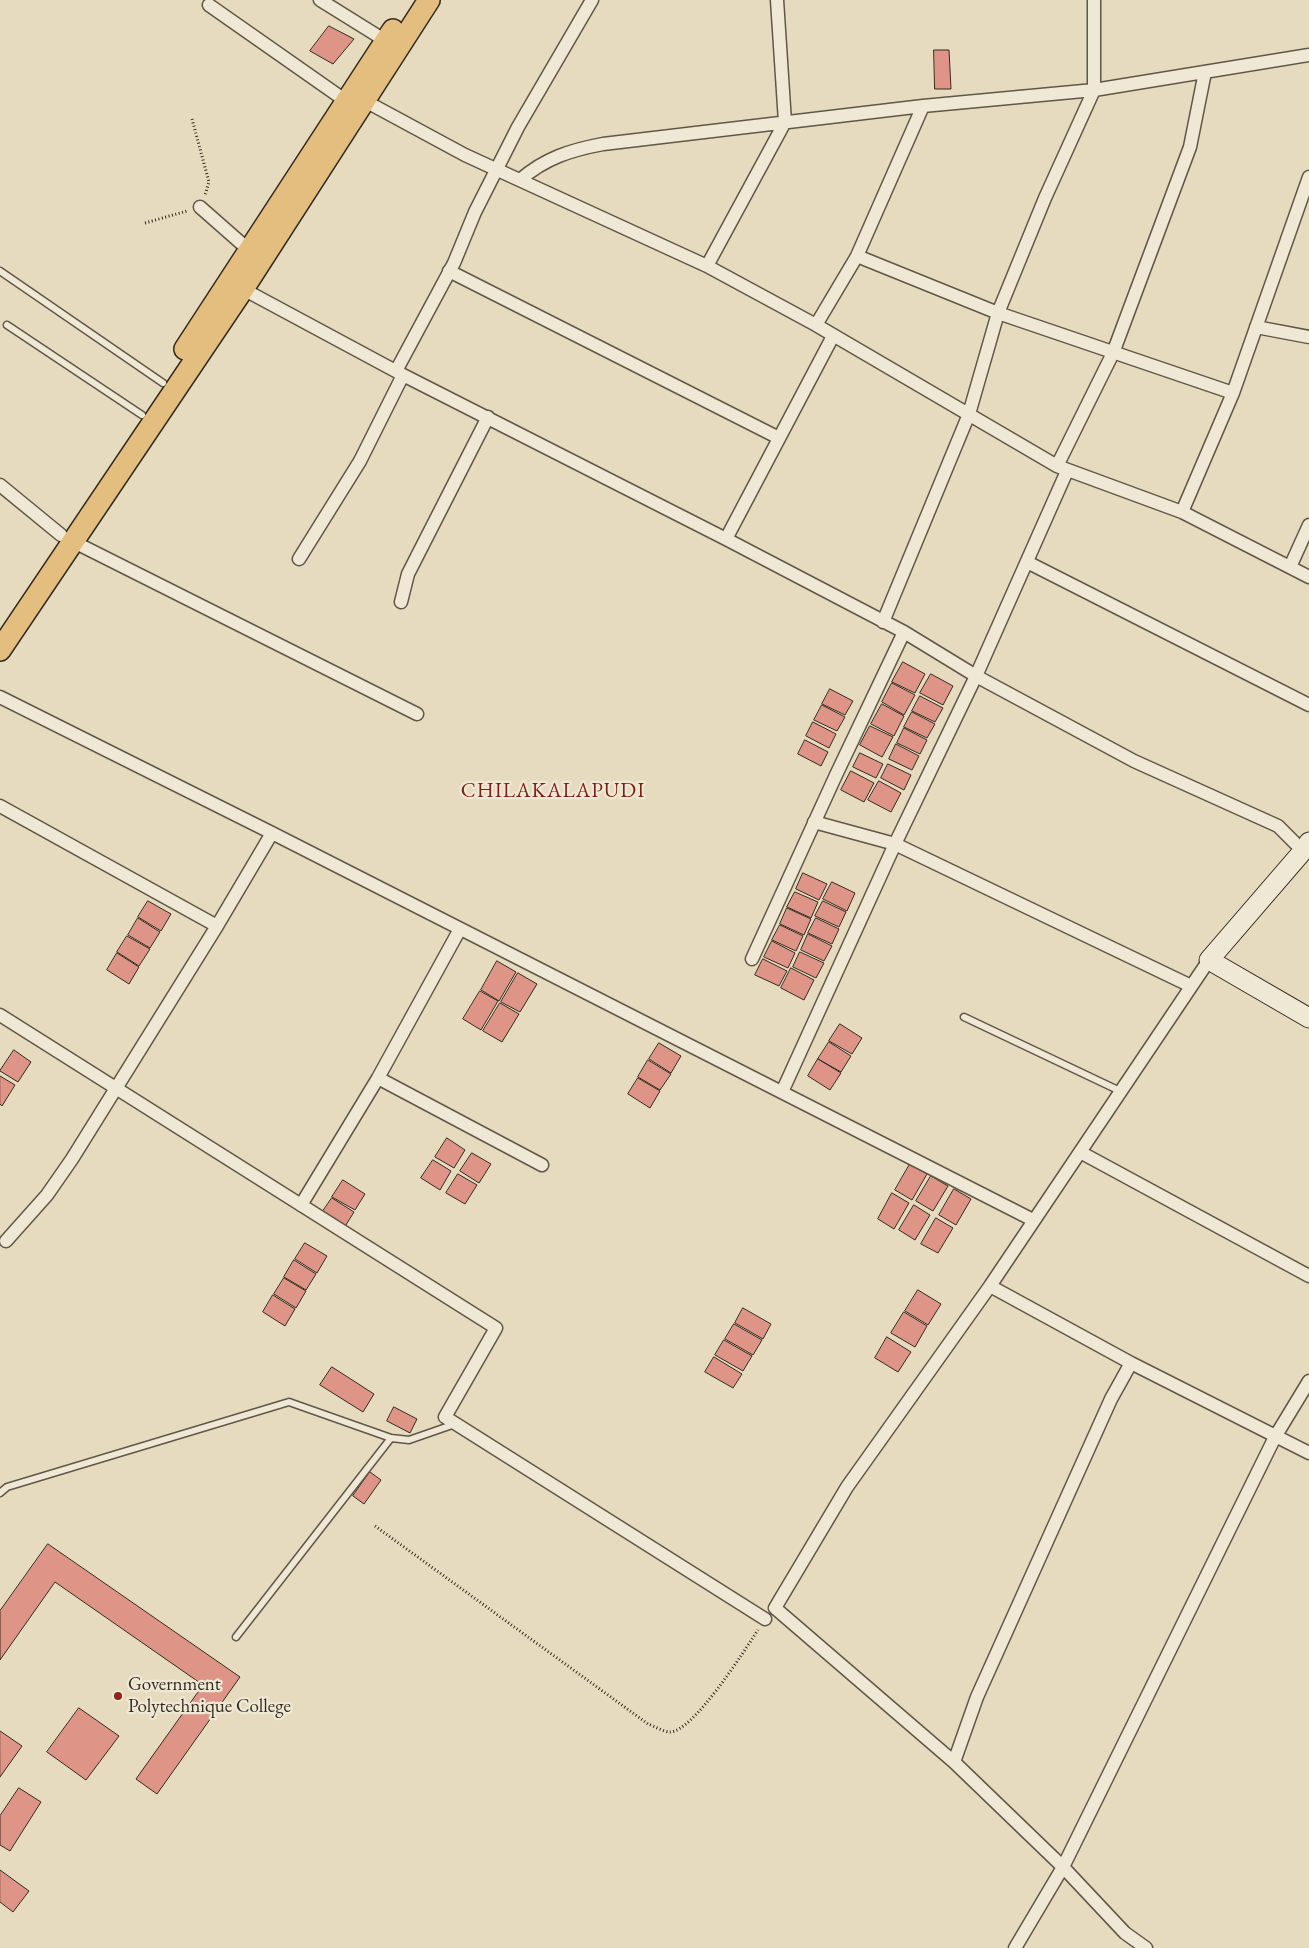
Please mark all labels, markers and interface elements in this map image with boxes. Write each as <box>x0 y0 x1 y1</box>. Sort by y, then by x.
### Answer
district label: CHILAKALAPUDI <box>459 778 647 804</box>
place label: Government Polytechnique College <box>128 1674 291 1718</box>
marker: Government Polytechnique College <box>112 1690 124 1702</box>

